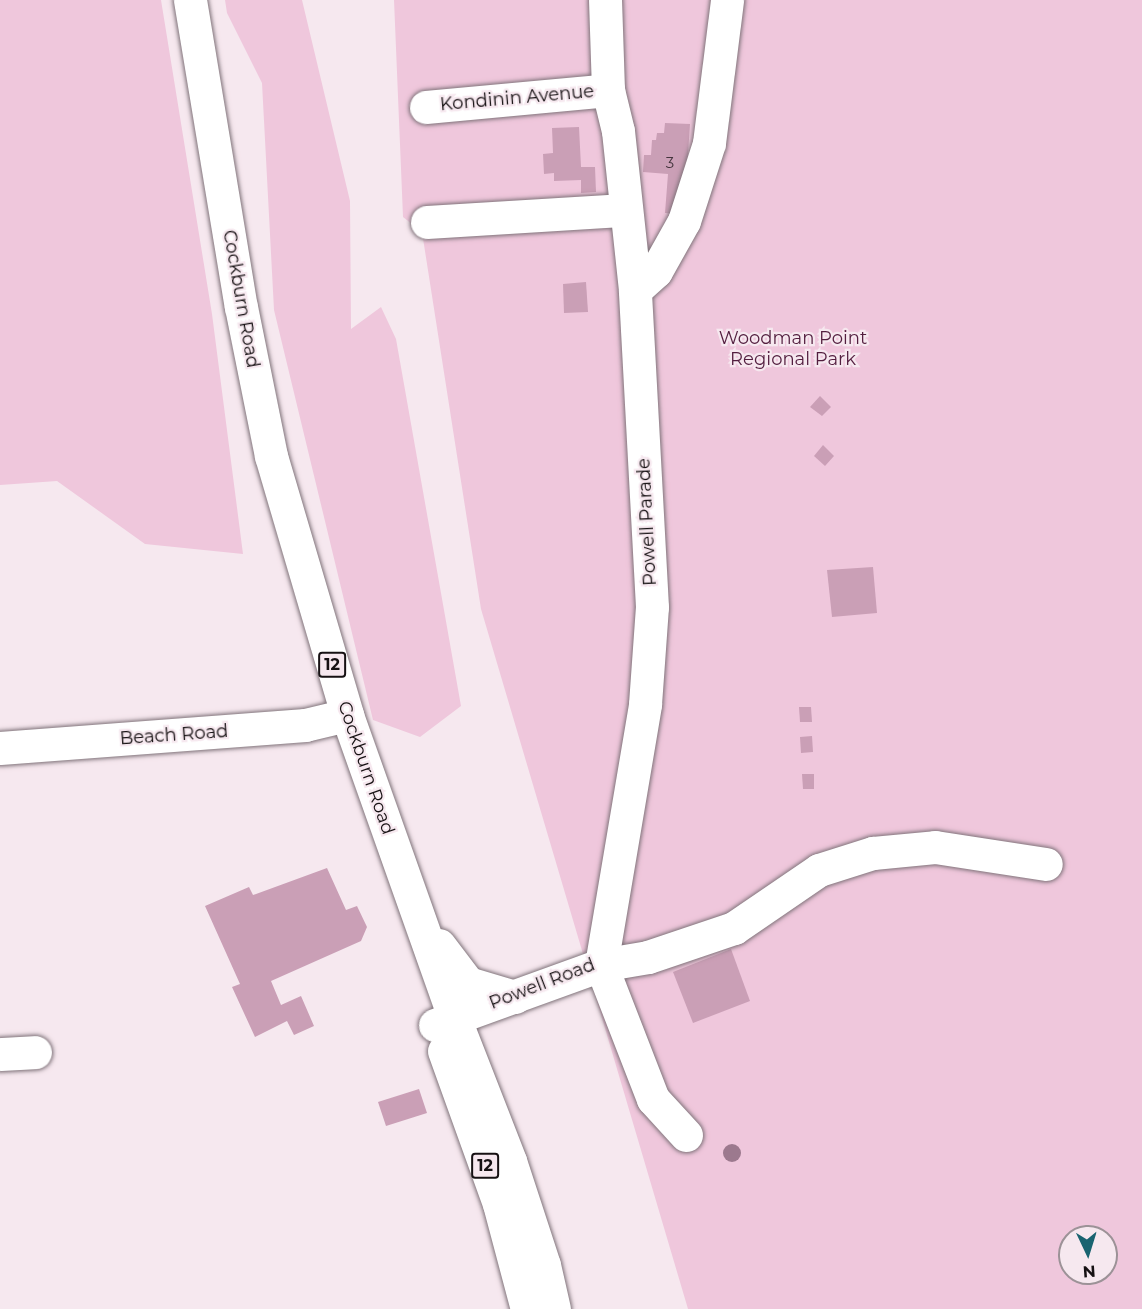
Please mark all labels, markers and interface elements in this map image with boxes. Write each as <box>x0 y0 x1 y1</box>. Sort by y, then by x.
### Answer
street label: Kondinin Avenue <box>439 80 595 116</box>
house number: 3 <box>666 154 674 172</box>
street label: Cockburn Road <box>218 228 264 370</box>
park label: Woodman Point Regional Park <box>719 328 867 370</box>
street label: Powell Parade <box>633 458 661 586</box>
road number: 12 <box>317 652 347 678</box>
street label: Cockburn Road <box>333 698 399 838</box>
street label: Beach Road <box>119 720 229 750</box>
street label: Powell Road <box>486 954 598 1014</box>
road number: 12 <box>470 1153 500 1179</box>
north arrow <box>1058 1225 1118 1285</box>
text: N <box>1082 1262 1096 1281</box>

